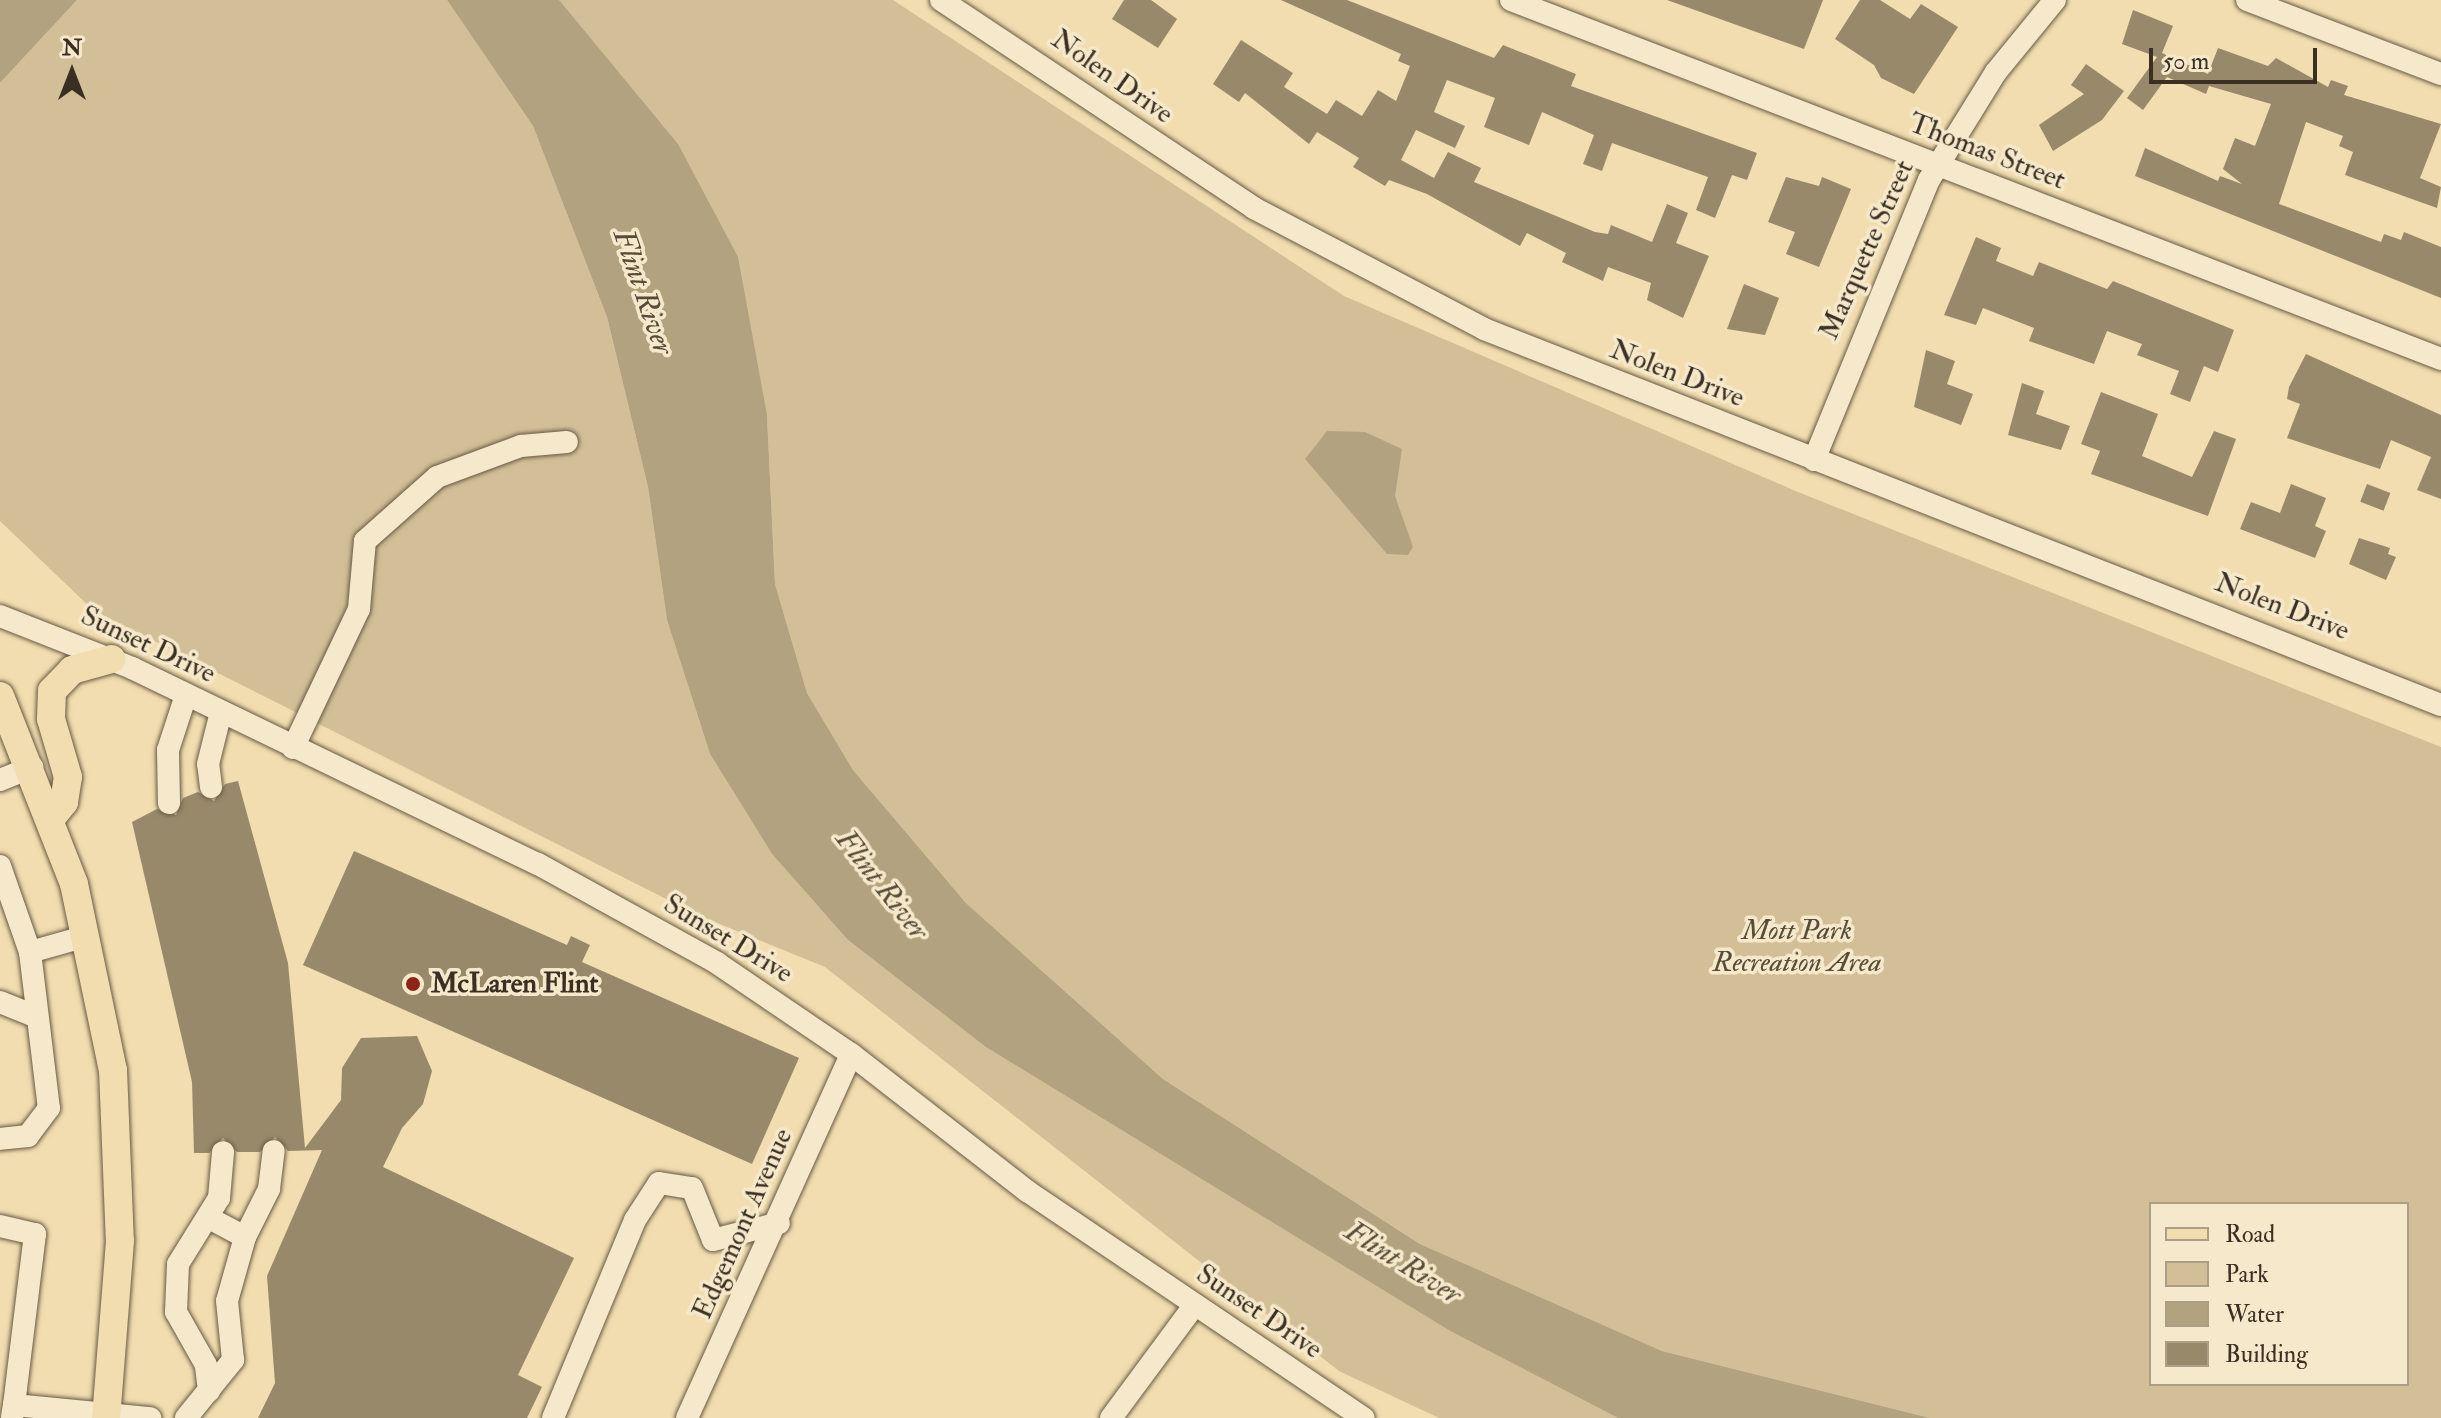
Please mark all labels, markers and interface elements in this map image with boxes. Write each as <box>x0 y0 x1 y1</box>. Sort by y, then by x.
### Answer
street label: Nolen Drive <box>1045 23 1179 131</box>
north arrow <box>32 32 112 112</box>
scale bar <box>2153 32 2321 82</box>
text: N <box>62 34 82 62</box>
text: 50 m <box>2163 46 2209 77</box>
street label: Thomas Street <box>1904 107 2070 197</box>
street label: Marquette Street <box>1812 155 1922 345</box>
water label: Flint River <box>605 225 681 359</box>
street label: Nolen Drive <box>1605 333 1749 415</box>
street label: Nolen Drive <box>2210 566 2354 648</box>
street label: Sunset Drive <box>75 599 221 691</box>
water label: Flint River <box>828 823 936 947</box>
street label: Sunset Drive <box>657 887 799 991</box>
park label: Mott Park Recreation Area <box>1713 914 1881 980</box>
place label: McLaren Flint <box>431 967 598 1001</box>
marker: McLaren Flint <box>402 973 424 995</box>
street label: Edgemont Avenue <box>686 1124 800 1324</box>
legend <box>2149 1202 2409 1386</box>
water label: Flint River <box>1338 1213 1468 1313</box>
text: Road <box>2225 1219 2275 1250</box>
street label: Sunset Drive <box>1190 1258 1328 1366</box>
text: Park <box>2225 1259 2269 1290</box>
text: Water <box>2225 1299 2284 1330</box>
text: Building <box>2225 1339 2308 1370</box>

